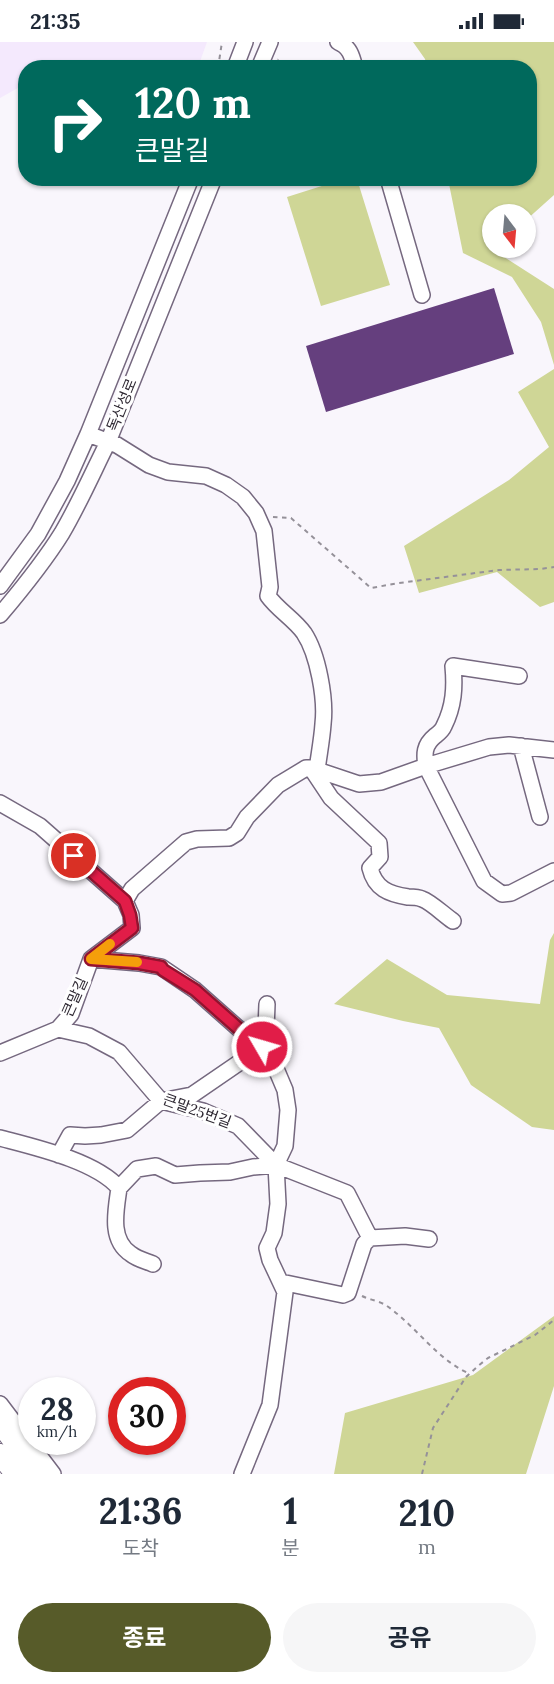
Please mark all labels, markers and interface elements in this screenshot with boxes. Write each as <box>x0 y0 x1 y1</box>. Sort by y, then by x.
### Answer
text: 21:35 <box>30 7 80 35</box>
text: 120 m <box>135 76 251 130</box>
icon: right <box>36 84 114 162</box>
text: 큰말길 <box>135 133 210 167</box>
north arrow <box>482 204 536 258</box>
map controls <box>482 204 536 258</box>
street label: 독산성로 <box>102 376 141 434</box>
pin <box>48 830 99 881</box>
icon: arrive <box>57 839 90 872</box>
street label: 큰말길 <box>57 974 92 1020</box>
position arrow <box>230 1015 294 1079</box>
street label: 큰말25번길 <box>160 1089 234 1132</box>
speed limit sign: 30 <box>108 1377 186 1455</box>
text: 28 <box>40 1390 74 1428</box>
text: km/h <box>37 1422 77 1441</box>
text: 21:36 <box>99 1488 182 1534</box>
text: 1 <box>283 1488 298 1534</box>
text: 210 <box>398 1490 455 1536</box>
text: m <box>418 1534 436 1559</box>
text: 도착 <box>122 1535 159 1560</box>
text: 분 <box>281 1535 300 1560</box>
button: 종료 <box>18 1603 271 1672</box>
button: 공유 <box>283 1603 536 1672</box>

